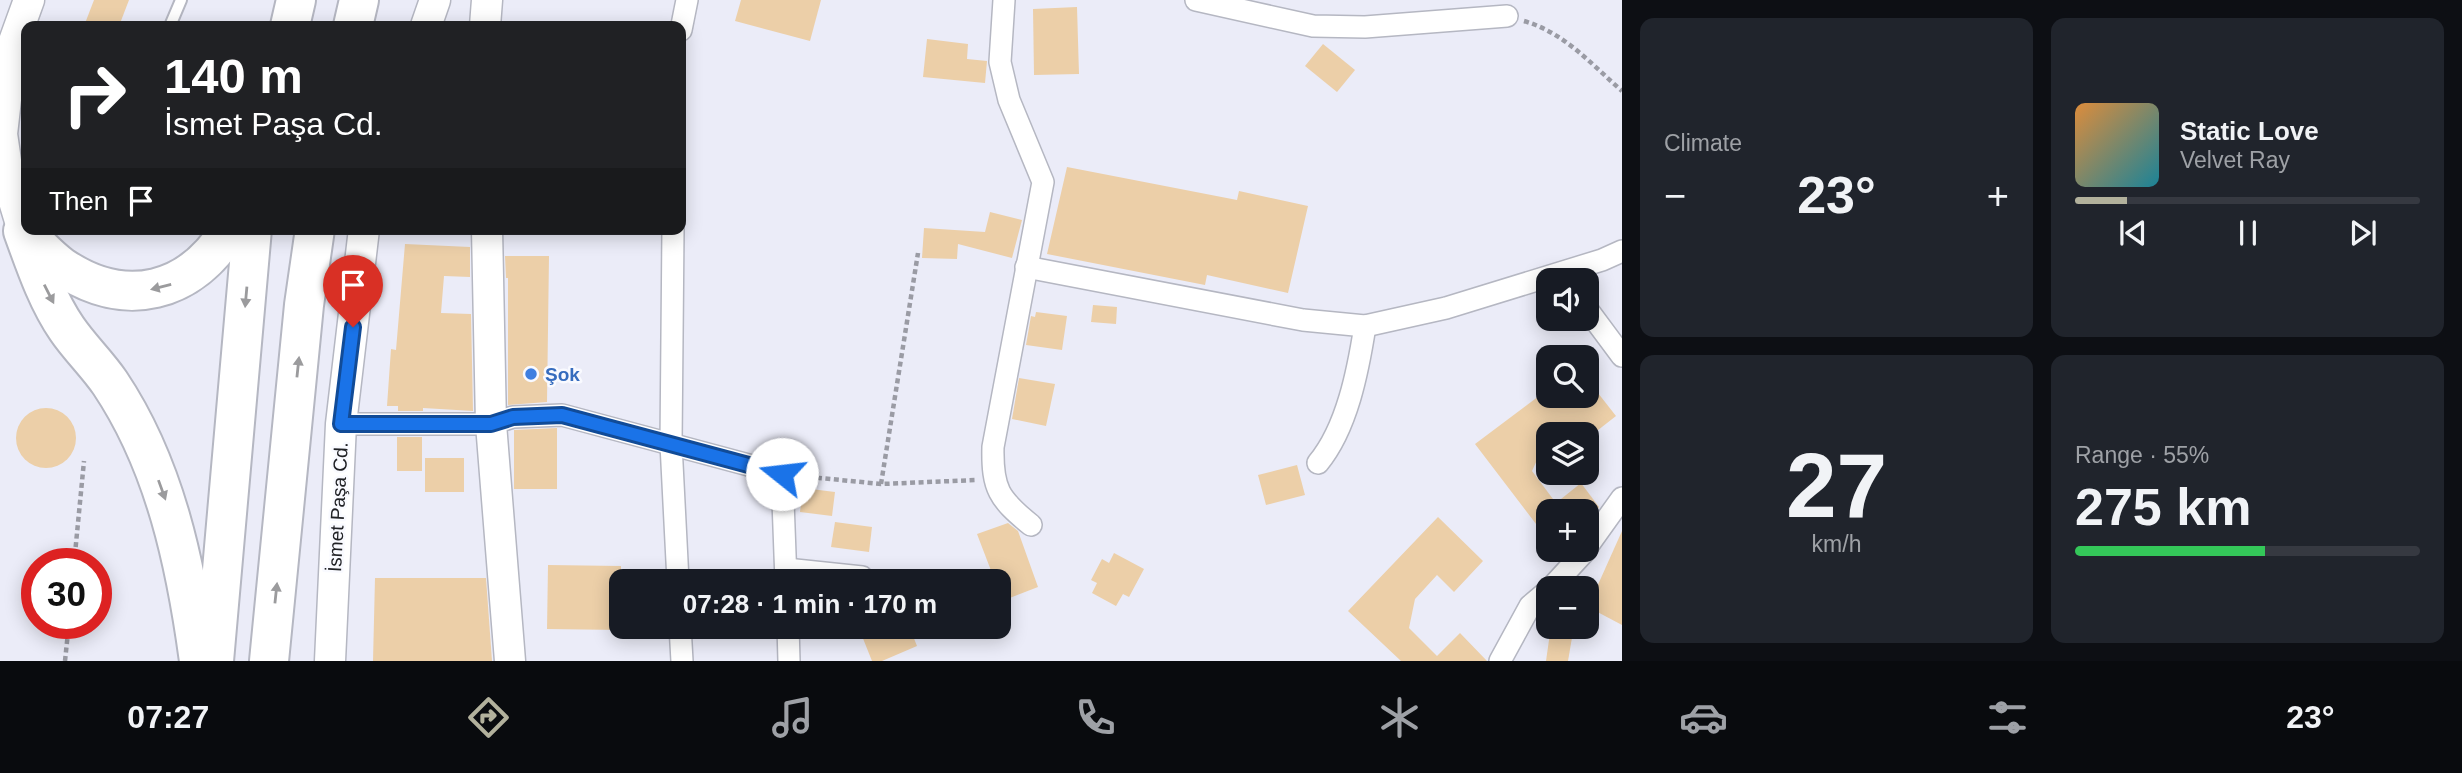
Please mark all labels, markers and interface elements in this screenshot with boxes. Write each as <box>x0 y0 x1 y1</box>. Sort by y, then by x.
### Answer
icon: right <box>49 49 140 140</box>
text: 140 m <box>164 49 303 103</box>
text: İsmet Paşa Cd. <box>164 106 383 142</box>
text: Static Love <box>2180 116 2319 146</box>
text: Climate <box>1664 130 1742 156</box>
text: Velvet Ray <box>2180 147 2290 173</box>
text: 23° <box>1797 166 1876 224</box>
text: − <box>1664 175 1686 217</box>
text: + <box>1987 175 2009 217</box>
icon: arrive <box>122 182 160 220</box>
text: Then <box>49 186 108 216</box>
icon: previous <box>2114 214 2152 252</box>
icon: pause <box>2229 214 2267 252</box>
icon: next <box>2344 214 2382 252</box>
pin <box>323 255 383 327</box>
icon: arrive <box>334 266 372 304</box>
map controls <box>1536 268 1599 639</box>
button: sound <box>1536 268 1599 331</box>
one-way arrow <box>150 281 172 292</box>
one-way arrow <box>42 285 54 305</box>
one-way arrow <box>240 286 251 308</box>
button: search <box>1536 345 1599 408</box>
one-way arrow <box>293 355 304 377</box>
place label: Şok <box>545 364 580 385</box>
marker: Şok <box>523 366 539 382</box>
button: layers <box>1536 422 1599 485</box>
text: 27 <box>1786 435 1887 536</box>
position arrow <box>745 437 819 511</box>
street label: İsmet Paşa Cd. <box>324 442 352 572</box>
text: Range · 55% <box>2075 442 2209 468</box>
text: 275 km <box>2075 478 2251 536</box>
one-way arrow <box>157 480 168 501</box>
button: + <box>1536 499 1599 562</box>
text: km/h <box>1812 531 1861 557</box>
speed limit sign: 30 <box>21 548 112 639</box>
button: − <box>1536 576 1599 639</box>
one-way arrow <box>271 582 282 604</box>
text: 07:28 · 1 min · 170 m <box>683 589 937 619</box>
icon: directions <box>464 693 513 742</box>
icon: music <box>768 693 817 742</box>
icon: phone <box>1071 693 1120 742</box>
icon: climate <box>1375 693 1424 742</box>
icon: car <box>1679 693 1728 742</box>
icon: filters <box>1983 693 2032 742</box>
text: 07:27 <box>127 699 209 735</box>
text: 23° <box>2286 699 2335 735</box>

